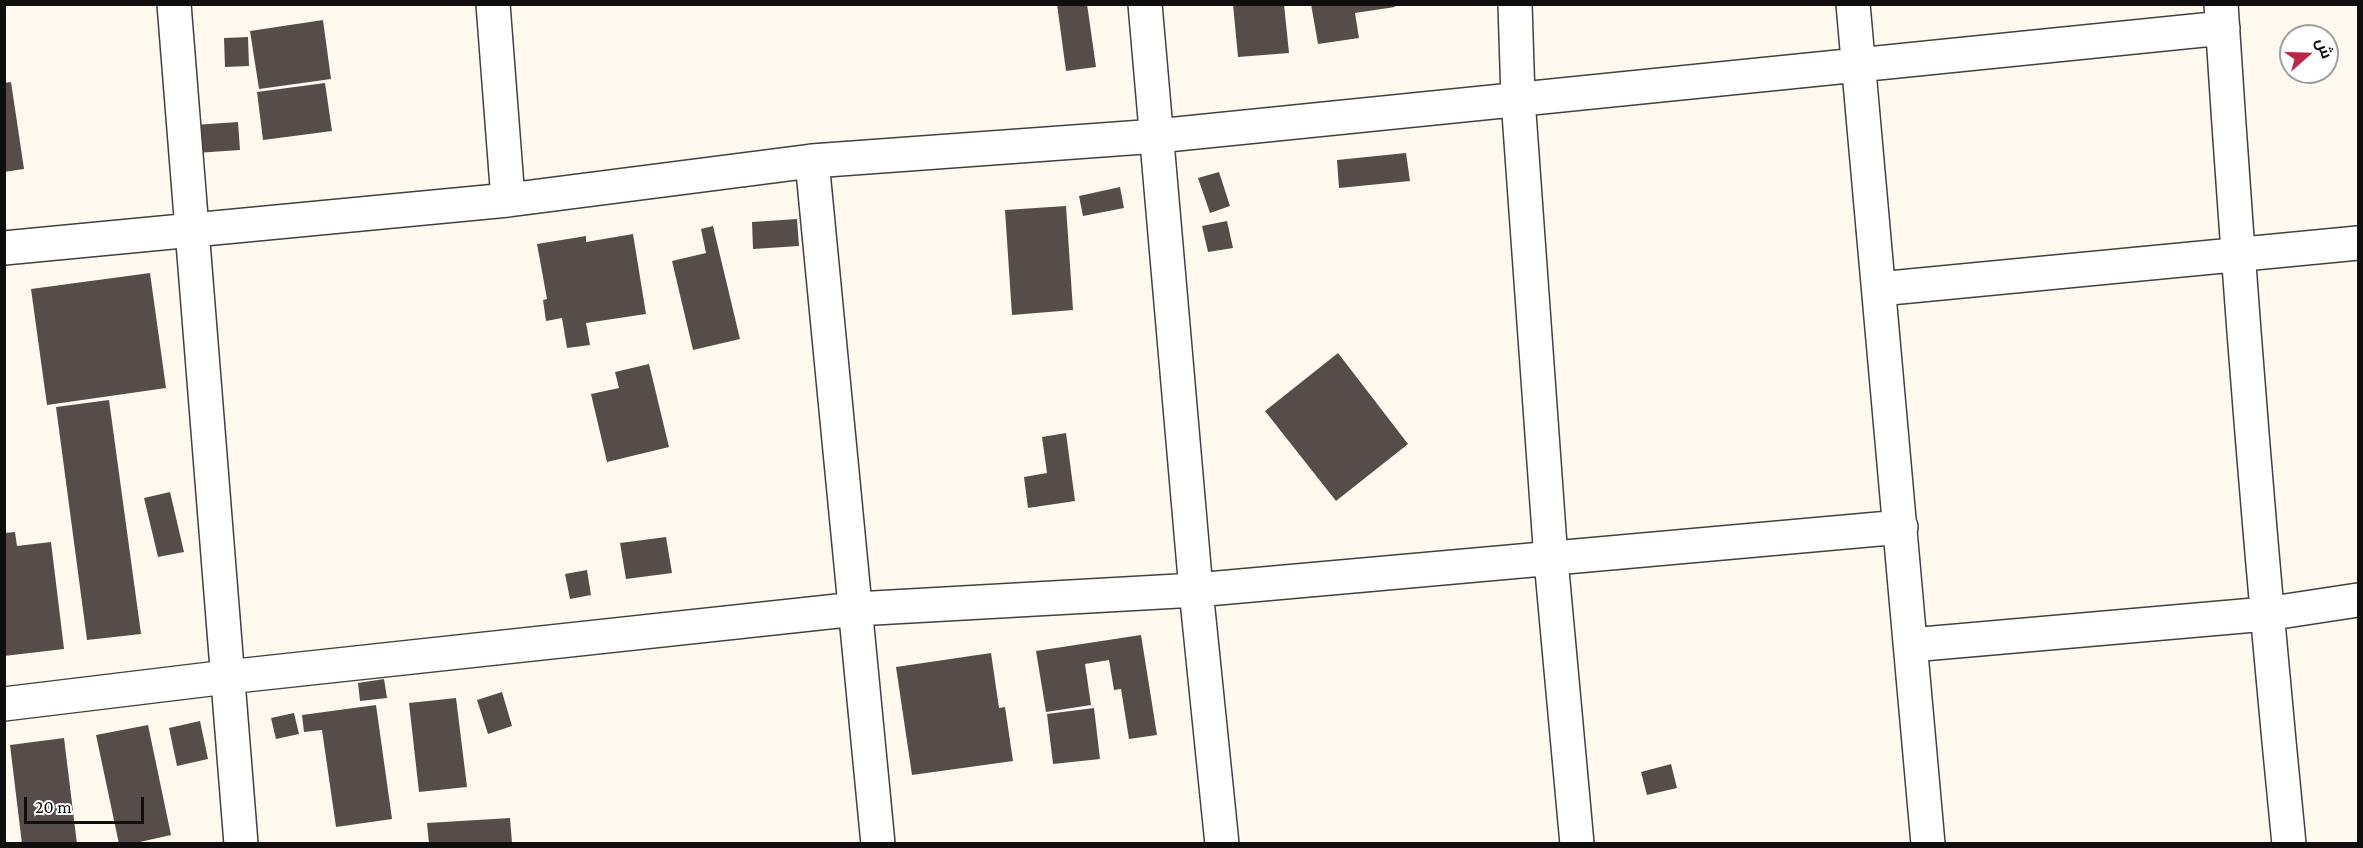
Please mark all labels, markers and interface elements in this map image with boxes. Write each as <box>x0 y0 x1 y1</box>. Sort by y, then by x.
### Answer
north arrow <box>2279 24 2339 84</box>
text: ش <box>2313 36 2336 61</box>
scale bar <box>27 785 147 823</box>
text: 20 m <box>35 797 72 817</box>

